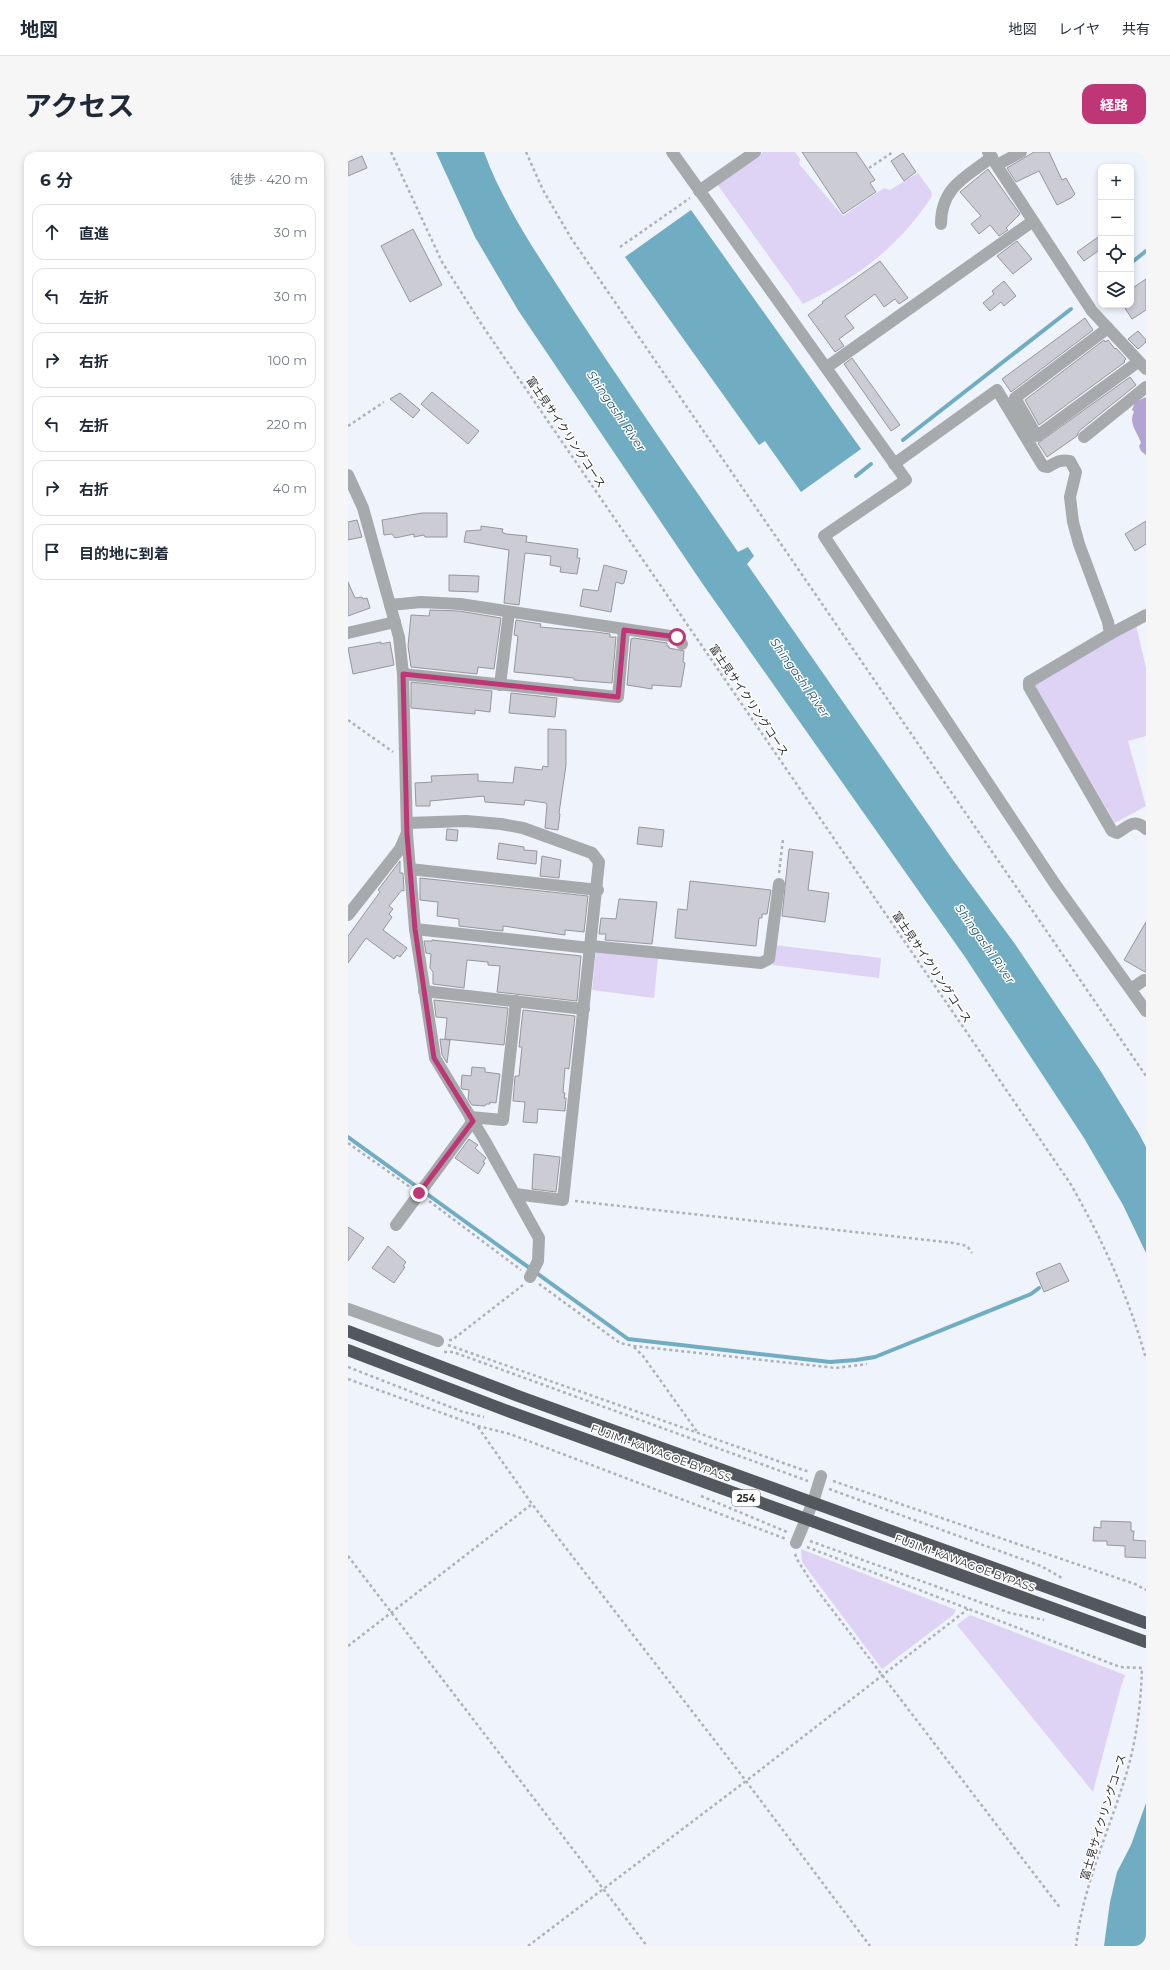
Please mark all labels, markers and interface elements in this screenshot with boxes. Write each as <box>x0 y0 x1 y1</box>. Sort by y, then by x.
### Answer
text: 地図 <box>20 18 58 41</box>
text: 地図 <box>1008 20 1036 38</box>
text: レイヤ <box>1058 20 1100 38</box>
text: 共有 <box>1122 20 1150 38</box>
button: 経路 <box>1082 84 1146 124</box>
text: アクセス <box>24 89 135 123</box>
map controls <box>1098 164 1134 308</box>
button: + <box>1098 164 1134 200</box>
text: 6 分 <box>40 170 73 190</box>
text: 徒歩 · 420 m <box>230 171 308 187</box>
button: − <box>1098 200 1134 236</box>
icon: ahead <box>41 221 63 243</box>
text: 直進 <box>79 224 109 243</box>
text: 30 m <box>274 224 307 240</box>
button: locate <box>1098 236 1134 272</box>
button: layers <box>1098 272 1134 308</box>
icon: left <box>41 285 63 307</box>
text: 左折 <box>79 288 109 307</box>
text: 30 m <box>274 288 307 304</box>
icon: right <box>41 349 63 371</box>
text: 右折 <box>79 352 109 371</box>
text: 100 m <box>268 352 307 368</box>
water label: Shingashi River <box>584 368 649 454</box>
street label: 富士見サイクリングコース <box>524 374 608 490</box>
icon: left <box>41 413 63 435</box>
text: 左折 <box>79 416 109 435</box>
text: 220 m <box>266 416 307 432</box>
icon: right <box>41 477 63 499</box>
text: 右折 <box>79 480 109 499</box>
text: 40 m <box>273 480 307 496</box>
icon: arrive <box>41 541 63 563</box>
text: 目的地に到着 <box>79 544 169 563</box>
route start <box>668 628 686 646</box>
water label: Shingashi River <box>767 635 834 721</box>
street label: 富士見サイクリングコース <box>707 642 791 758</box>
water label: Shingashi River <box>952 901 1019 987</box>
street label: 富士見サイクリングコース <box>890 909 974 1025</box>
route end <box>410 1184 428 1202</box>
street label: FUJIMI-KAWAGOE BYPASS <box>589 1421 733 1485</box>
road number: 254 <box>732 1490 760 1506</box>
street label: FUJIMI-KAWAGOE BYPASS <box>893 1531 1037 1595</box>
street label: 富士見サイクリングコース <box>1077 1752 1129 1882</box>

